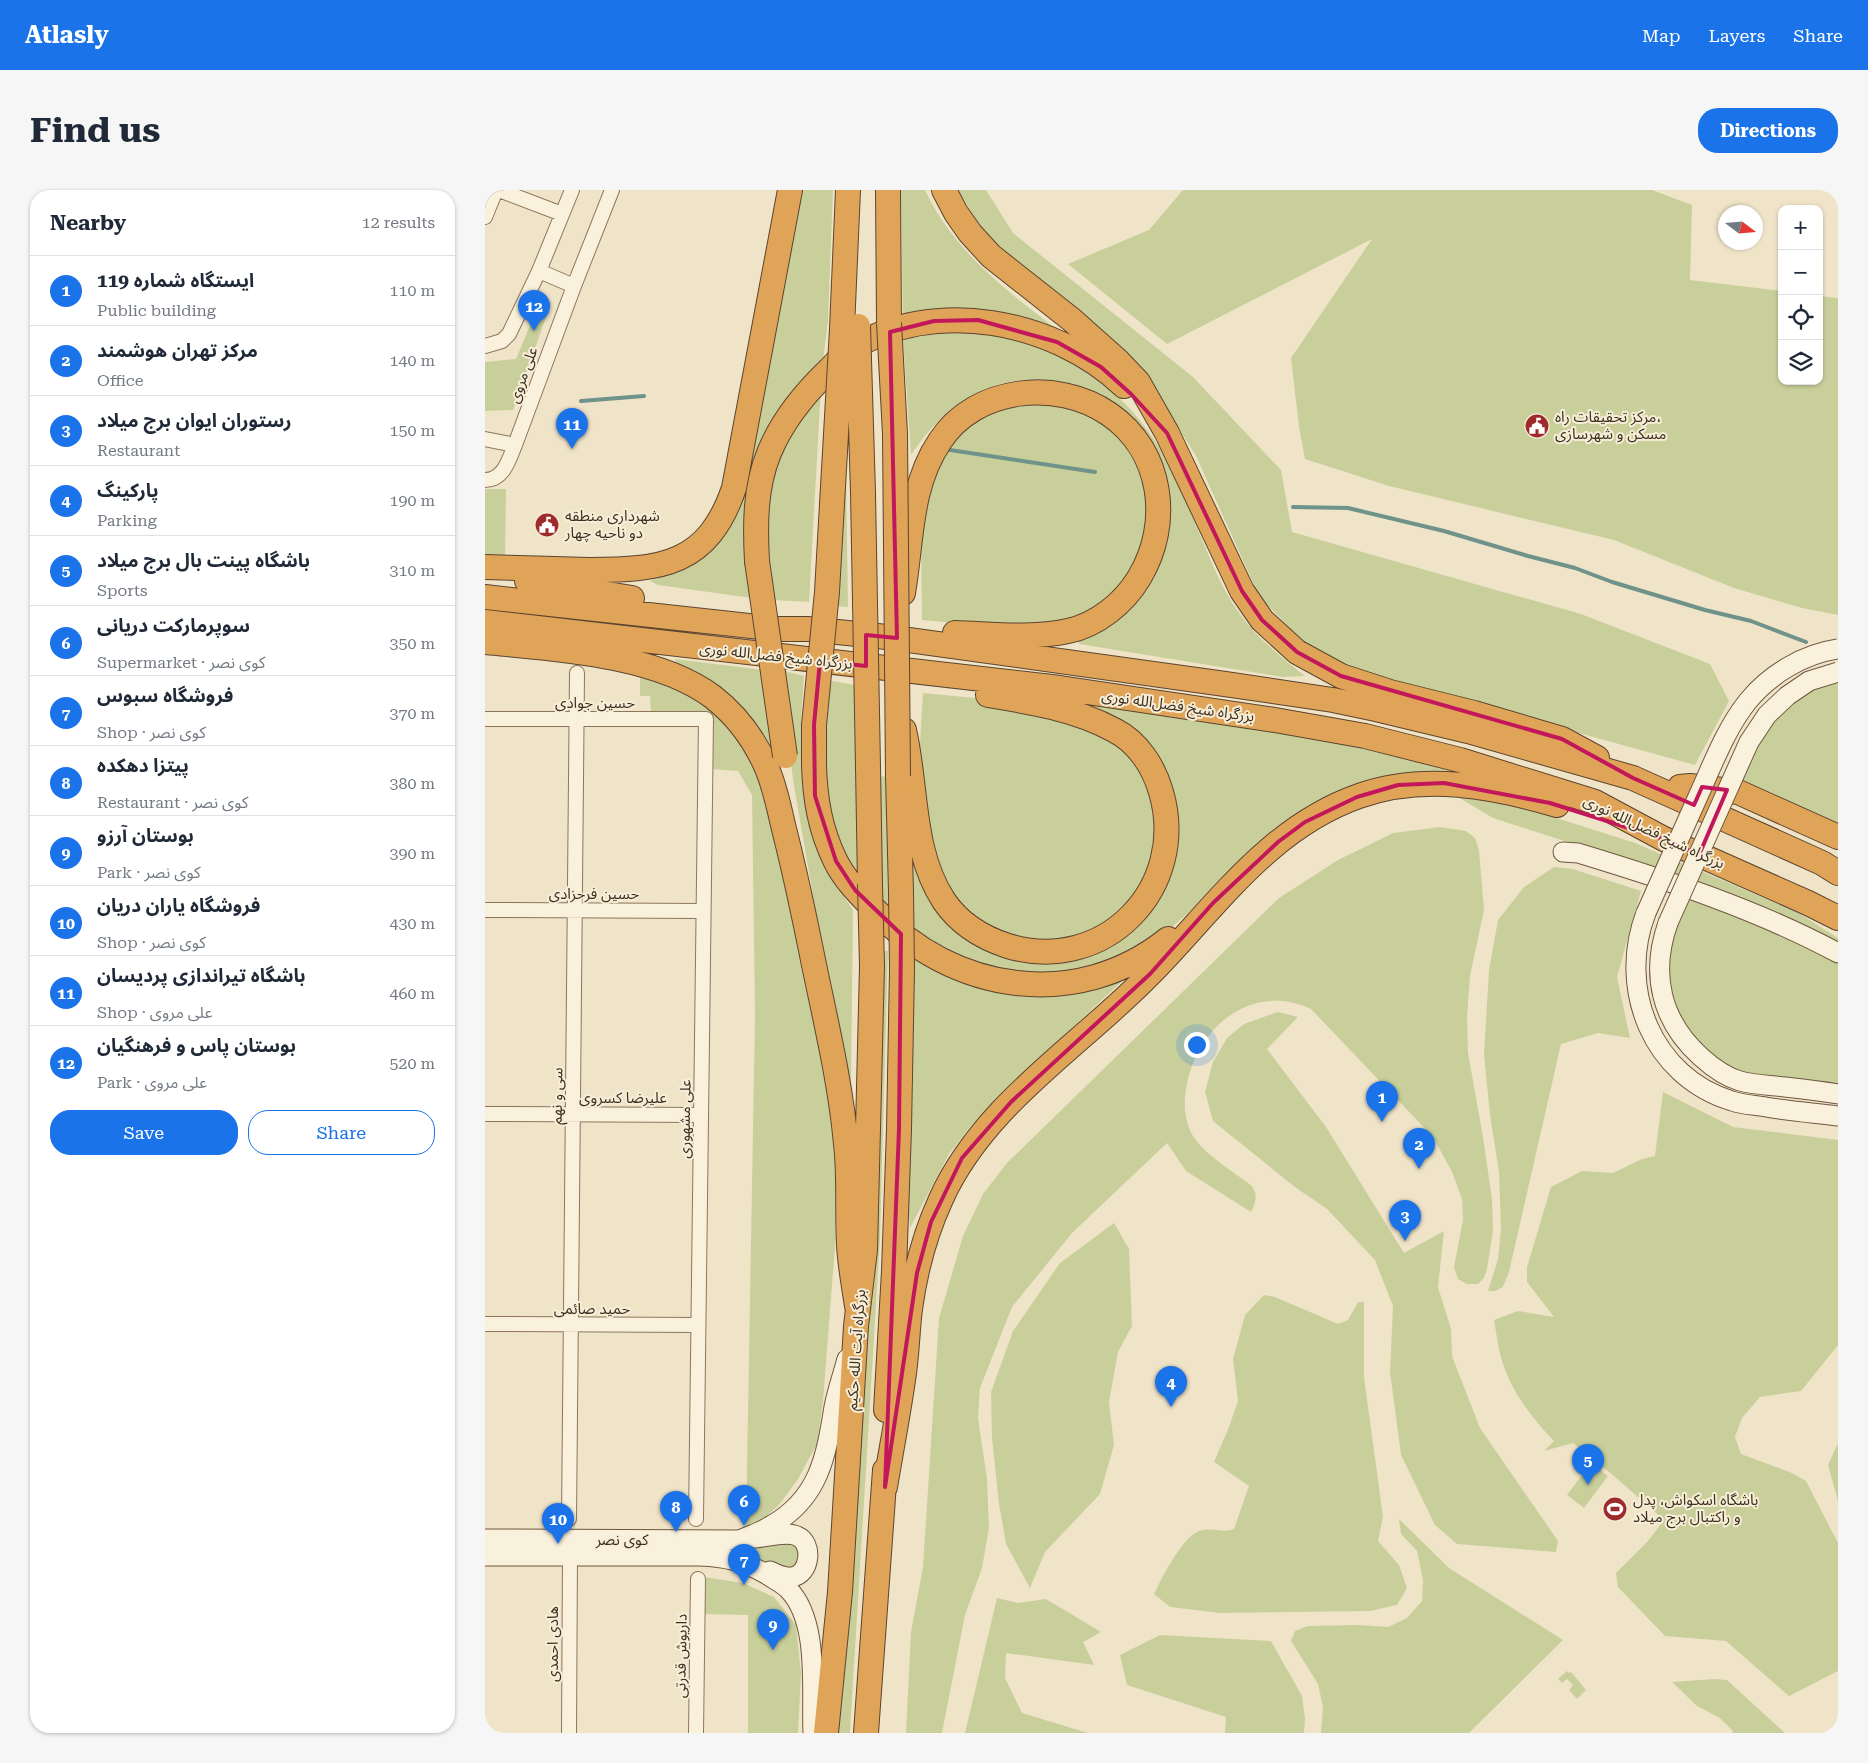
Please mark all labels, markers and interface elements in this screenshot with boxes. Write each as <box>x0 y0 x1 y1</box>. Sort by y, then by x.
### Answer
text: Atlasly <box>25 21 109 49</box>
text: Map <box>1642 25 1681 46</box>
text: Layers <box>1709 25 1765 46</box>
text: Share <box>1793 25 1843 46</box>
button: Directions <box>1698 108 1838 153</box>
text: Find us <box>30 110 160 151</box>
north arrow <box>1718 205 1763 250</box>
map controls <box>1778 205 1823 385</box>
button: + <box>1778 205 1823 250</box>
text: Nearby <box>50 211 126 235</box>
text: 12 results <box>362 213 435 232</box>
button: − <box>1778 250 1823 295</box>
text: ایستگاه شماره 119 <box>97 269 254 292</box>
text: 1 <box>62 281 70 300</box>
text: 110 m <box>389 281 435 300</box>
pin: 12 <box>518 290 550 331</box>
button: locate <box>1778 295 1823 340</box>
text: Public building <box>97 301 216 320</box>
text: مرکز تهران هوشمند <box>97 339 258 362</box>
button: layers <box>1778 340 1823 385</box>
street label: علی مروی <box>504 344 542 406</box>
text: 2 <box>62 351 70 370</box>
text: 140 m <box>389 351 435 370</box>
text: Office <box>97 371 143 390</box>
pin: 11 <box>556 408 588 449</box>
place label: مرکز تحقیقات راه، مسکن و شهرسازی <box>1555 408 1666 443</box>
text: رستوران ایوان برج میلاد <box>97 409 291 432</box>
public building icon: مرکز تحقیقات راه، مسکن و شهرسازی <box>1524 413 1550 439</box>
text: 3 <box>62 421 70 440</box>
text: 150 m <box>389 421 435 440</box>
text: Restaurant <box>97 441 180 460</box>
text: پارکینگ <box>97 479 159 502</box>
text: 4 <box>62 491 70 510</box>
text: 190 m <box>389 491 435 510</box>
place label: شهرداری منطقه دو ناحیه چهار <box>564 507 660 543</box>
text: Parking <box>97 511 157 530</box>
public building icon: شهرداری منطقه دو ناحیه چهار <box>534 512 560 538</box>
text: باشگاه پینت بال برج میلاد <box>97 549 310 572</box>
text: 5 <box>62 561 70 580</box>
text: 310 m <box>389 561 435 580</box>
text: Sports <box>97 581 148 600</box>
text: سوپرمارکت دریانی <box>97 614 250 637</box>
text: 6 <box>62 634 70 653</box>
text: 350 m <box>389 634 435 653</box>
street label: بزرگراه شیخ فضل‌الله نوری <box>698 639 853 676</box>
text: Supermarket · کوی نصر <box>97 653 265 672</box>
text: فروشگاه سبوس <box>97 684 233 707</box>
street label: بزرگراه شیخ فضل‌الله نوری <box>1100 686 1255 729</box>
street label: حسین جوادی <box>555 694 635 712</box>
text: 7 <box>62 704 70 723</box>
text: 370 m <box>389 704 435 723</box>
text: Shop · کوی نصر <box>97 723 206 742</box>
text: پیتزا دهکده <box>97 754 189 777</box>
text: 8 <box>62 774 70 793</box>
text: 380 m <box>389 774 435 793</box>
street label: بزرگراه شیخ فضل‌الله نوری <box>1579 791 1728 875</box>
text: Restaurant · کوی نصر <box>97 793 248 812</box>
text: بوستان آرزو <box>97 824 194 847</box>
text: 9 <box>62 844 70 863</box>
text: 390 m <box>389 844 435 863</box>
text: Park · کوی نصر <box>97 863 201 882</box>
street label: حسین فرحزادی <box>549 885 639 903</box>
text: فروشگاه یاران دریان <box>97 894 260 917</box>
text: 10 <box>57 914 75 933</box>
text: 430 m <box>389 914 435 933</box>
text: Shop · کوی نصر <box>97 933 206 952</box>
text: باشگاه تیراندازی پردیسان <box>97 964 306 987</box>
text: 11 <box>57 984 75 1003</box>
text: 460 m <box>389 984 435 1003</box>
text: Shop · علی مروی <box>97 1003 212 1022</box>
your location <box>1184 1032 1210 1058</box>
text: بوستان پاس و فرهنگیان <box>97 1034 296 1057</box>
text: 12 <box>57 1054 75 1073</box>
text: 520 m <box>389 1054 435 1073</box>
street label: سی و نهم <box>548 1067 569 1125</box>
text: Park · علی مروی <box>97 1073 207 1092</box>
street label: علی مشهوری <box>675 1079 695 1159</box>
pin: 1 <box>1366 1081 1398 1122</box>
street label: علیرضا کسروی <box>579 1089 667 1107</box>
button: Save <box>50 1110 238 1155</box>
button: Share <box>248 1110 435 1155</box>
pin: 2 <box>1403 1128 1435 1169</box>
pin: 3 <box>1389 1200 1421 1241</box>
street label: بزرگراه آیت الله حکیم <box>843 1289 871 1412</box>
street label: حمید صائمی <box>554 1300 630 1318</box>
pin: 4 <box>1155 1366 1187 1407</box>
pin: 5 <box>1572 1444 1604 1485</box>
pin: 6 <box>728 1485 760 1526</box>
pin: 8 <box>660 1491 692 1532</box>
place label: باشگاه اسکواش، پدل و راکتبال برج میلاد <box>1633 1491 1758 1529</box>
sports icon: باشگاه اسکواش، پدل و راکتبال برج میلاد <box>1602 1496 1628 1522</box>
pin: 10 <box>542 1503 574 1544</box>
street label: کوی نصر <box>595 1531 649 1549</box>
pin: 7 <box>728 1544 760 1585</box>
street label: هادی احمدی <box>544 1606 562 1682</box>
pin: 9 <box>757 1609 789 1650</box>
street label: داریوش قدرتی <box>671 1614 691 1698</box>

